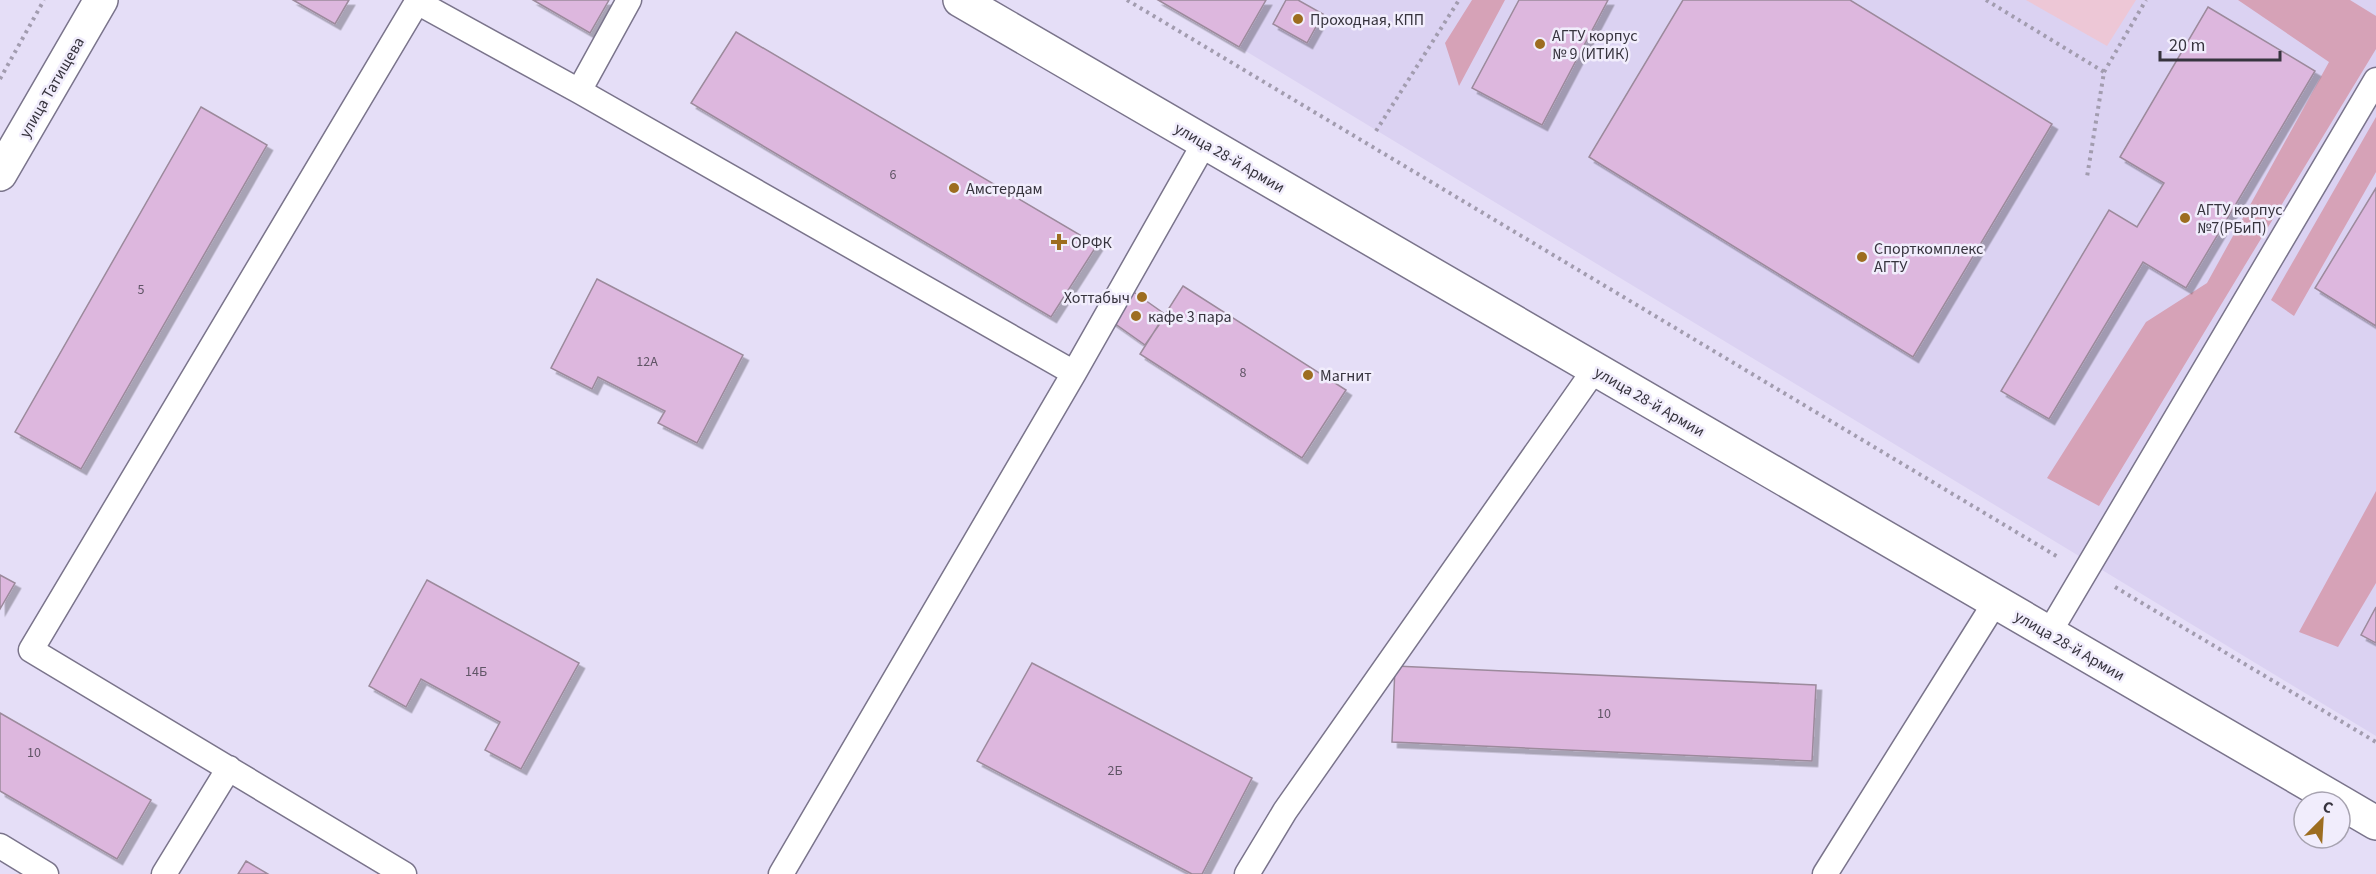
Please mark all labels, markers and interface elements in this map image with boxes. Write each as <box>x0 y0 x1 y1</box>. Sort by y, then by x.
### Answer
place label: Проходная, КПП <box>1310 9 1424 31</box>
marker: Проходная, КПП <box>1291 12 1305 26</box>
scale bar <box>2160 24 2280 62</box>
place label: АГТУ корпус № 9 (ИТИК) <box>1552 25 1637 65</box>
street label: улица Татищева <box>14 33 90 142</box>
text: 20 m <box>2169 33 2205 58</box>
marker: АГТУ корпус № 9 (ИТИК) <box>1533 37 1547 51</box>
street label: улица 28-й Армии <box>1170 117 1289 198</box>
house number: 6 <box>890 165 897 185</box>
place label: Амстердам <box>966 178 1043 200</box>
marker: Амстердам <box>947 181 961 195</box>
place label: АГТУ корпус №7(РБиП) <box>2197 199 2282 239</box>
marker: АГТУ корпус №7(РБиП) <box>2178 211 2192 225</box>
place label: ОРФК <box>1071 232 1112 254</box>
marker: ОРФК <box>1052 235 1066 249</box>
place label: Спорткомплекс АГТУ <box>1874 238 1983 278</box>
marker: Спорткомплекс АГТУ <box>1855 250 1869 264</box>
house number: 5 <box>138 280 145 300</box>
place label: Хоттабыч <box>1064 287 1130 309</box>
marker: Хоттабыч <box>1135 290 1149 304</box>
place label: кафе 3 пара <box>1148 306 1232 328</box>
marker: кафе 3 пара <box>1129 309 1143 323</box>
house number: 12А <box>636 352 658 372</box>
street label: улица 28-й Армии <box>1590 361 1709 442</box>
house number: 8 <box>1240 363 1247 383</box>
place label: Магнит <box>1320 365 1372 387</box>
marker: Магнит <box>1301 368 1315 382</box>
street label: улица 28-й Армии <box>2010 605 2129 686</box>
house number: 14Б <box>465 662 487 682</box>
house number: 10 <box>1597 704 1611 724</box>
house number: 10 <box>27 743 41 763</box>
house number: 2Б <box>1107 761 1123 781</box>
north arrow <box>2292 790 2352 850</box>
text: С <box>2319 795 2336 819</box>

